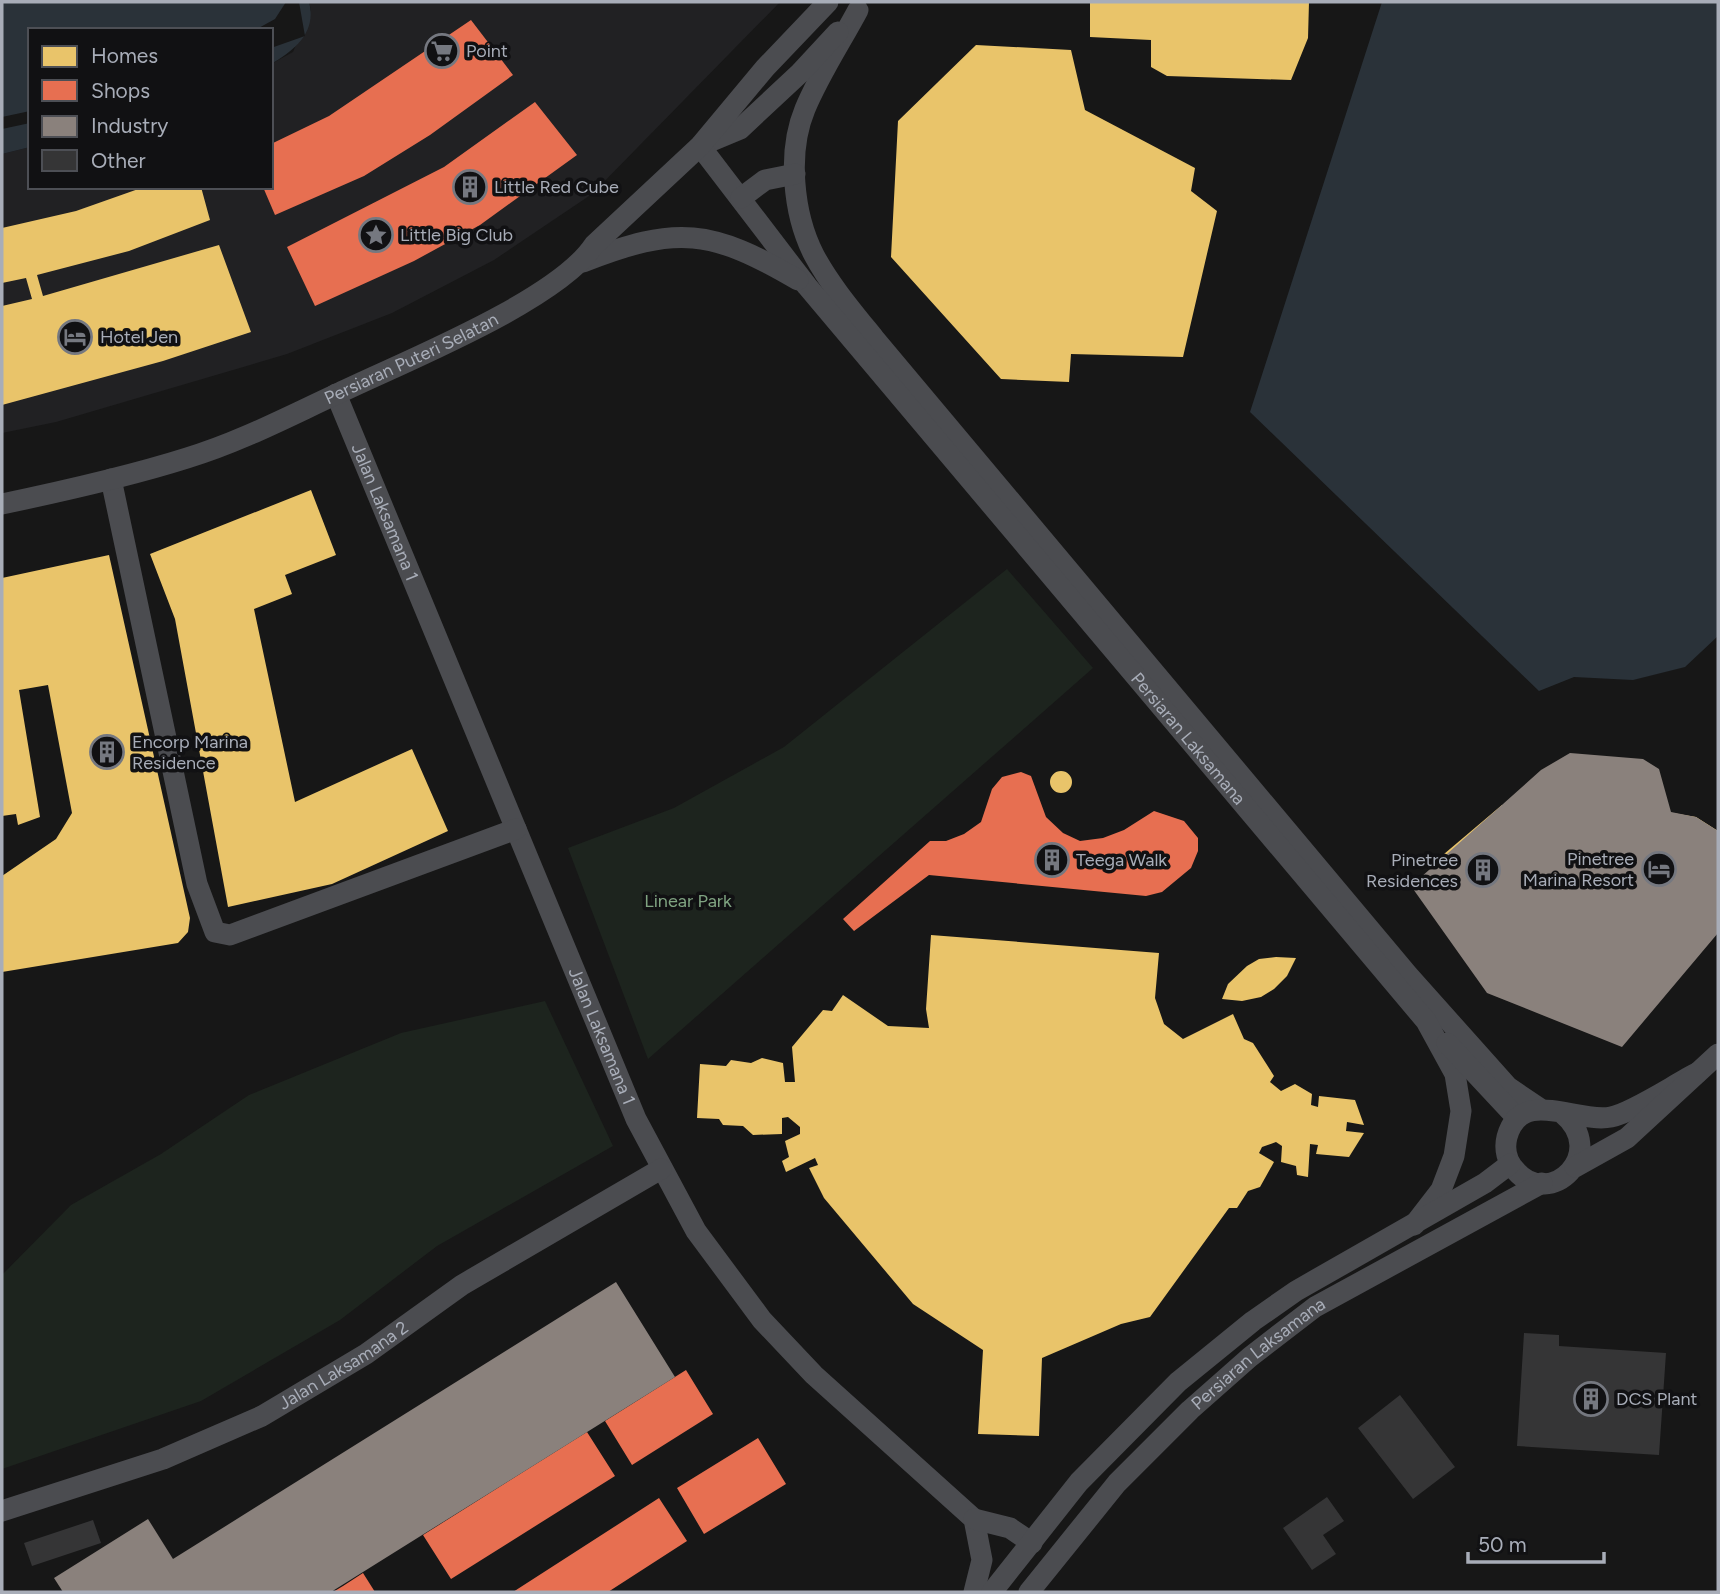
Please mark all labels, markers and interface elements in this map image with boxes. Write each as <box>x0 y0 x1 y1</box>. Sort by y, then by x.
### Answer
legend <box>28 28 273 189</box>
supermarket icon: Point <box>423 32 461 70</box>
place label: Point <box>466 40 508 62</box>
text: Homes <box>91 43 158 68</box>
text: Shops <box>91 78 150 103</box>
text: Industry <box>91 113 168 138</box>
text: Other <box>91 148 146 173</box>
building icon: Little Red Cube <box>451 168 489 206</box>
place label: Little Red Cube <box>494 176 619 198</box>
place icon: Little Big Club <box>357 216 395 254</box>
place label: Little Big Club <box>400 224 513 246</box>
street label: Persiaran Puteri Selatan <box>321 308 502 409</box>
hotel icon: Hotel Jen <box>56 318 94 356</box>
place label: Hotel Jen <box>100 326 178 348</box>
street label: Jalan Laksamana 1 <box>347 440 423 584</box>
street label: Persiaran Laksamana <box>1126 668 1250 809</box>
place label: Encorp Marina Residence <box>132 731 248 774</box>
building icon: Encorp Marina Residence <box>88 733 126 771</box>
building icon: Teega Walk <box>1033 841 1071 879</box>
place label: Pinetree Marina Resort <box>1523 848 1634 891</box>
place label: Teega Walk <box>1076 849 1167 871</box>
place label: Pinetree Residences <box>1366 849 1458 892</box>
hotel icon: Pinetree Marina Resort <box>1640 850 1678 888</box>
building icon: Pinetree Residences <box>1464 851 1502 889</box>
park label: Linear Park <box>644 890 732 912</box>
street label: Jalan Laksamana 1 <box>564 964 640 1108</box>
street label: Persiaran Laksamana <box>1187 1293 1329 1415</box>
street label: Jalan Laksamana 2 <box>275 1316 413 1415</box>
building icon: DCS Plant <box>1572 1380 1610 1418</box>
place label: DCS Plant <box>1616 1388 1697 1410</box>
scale bar <box>1468 1520 1604 1564</box>
text: 50 m <box>1478 1532 1527 1557</box>

